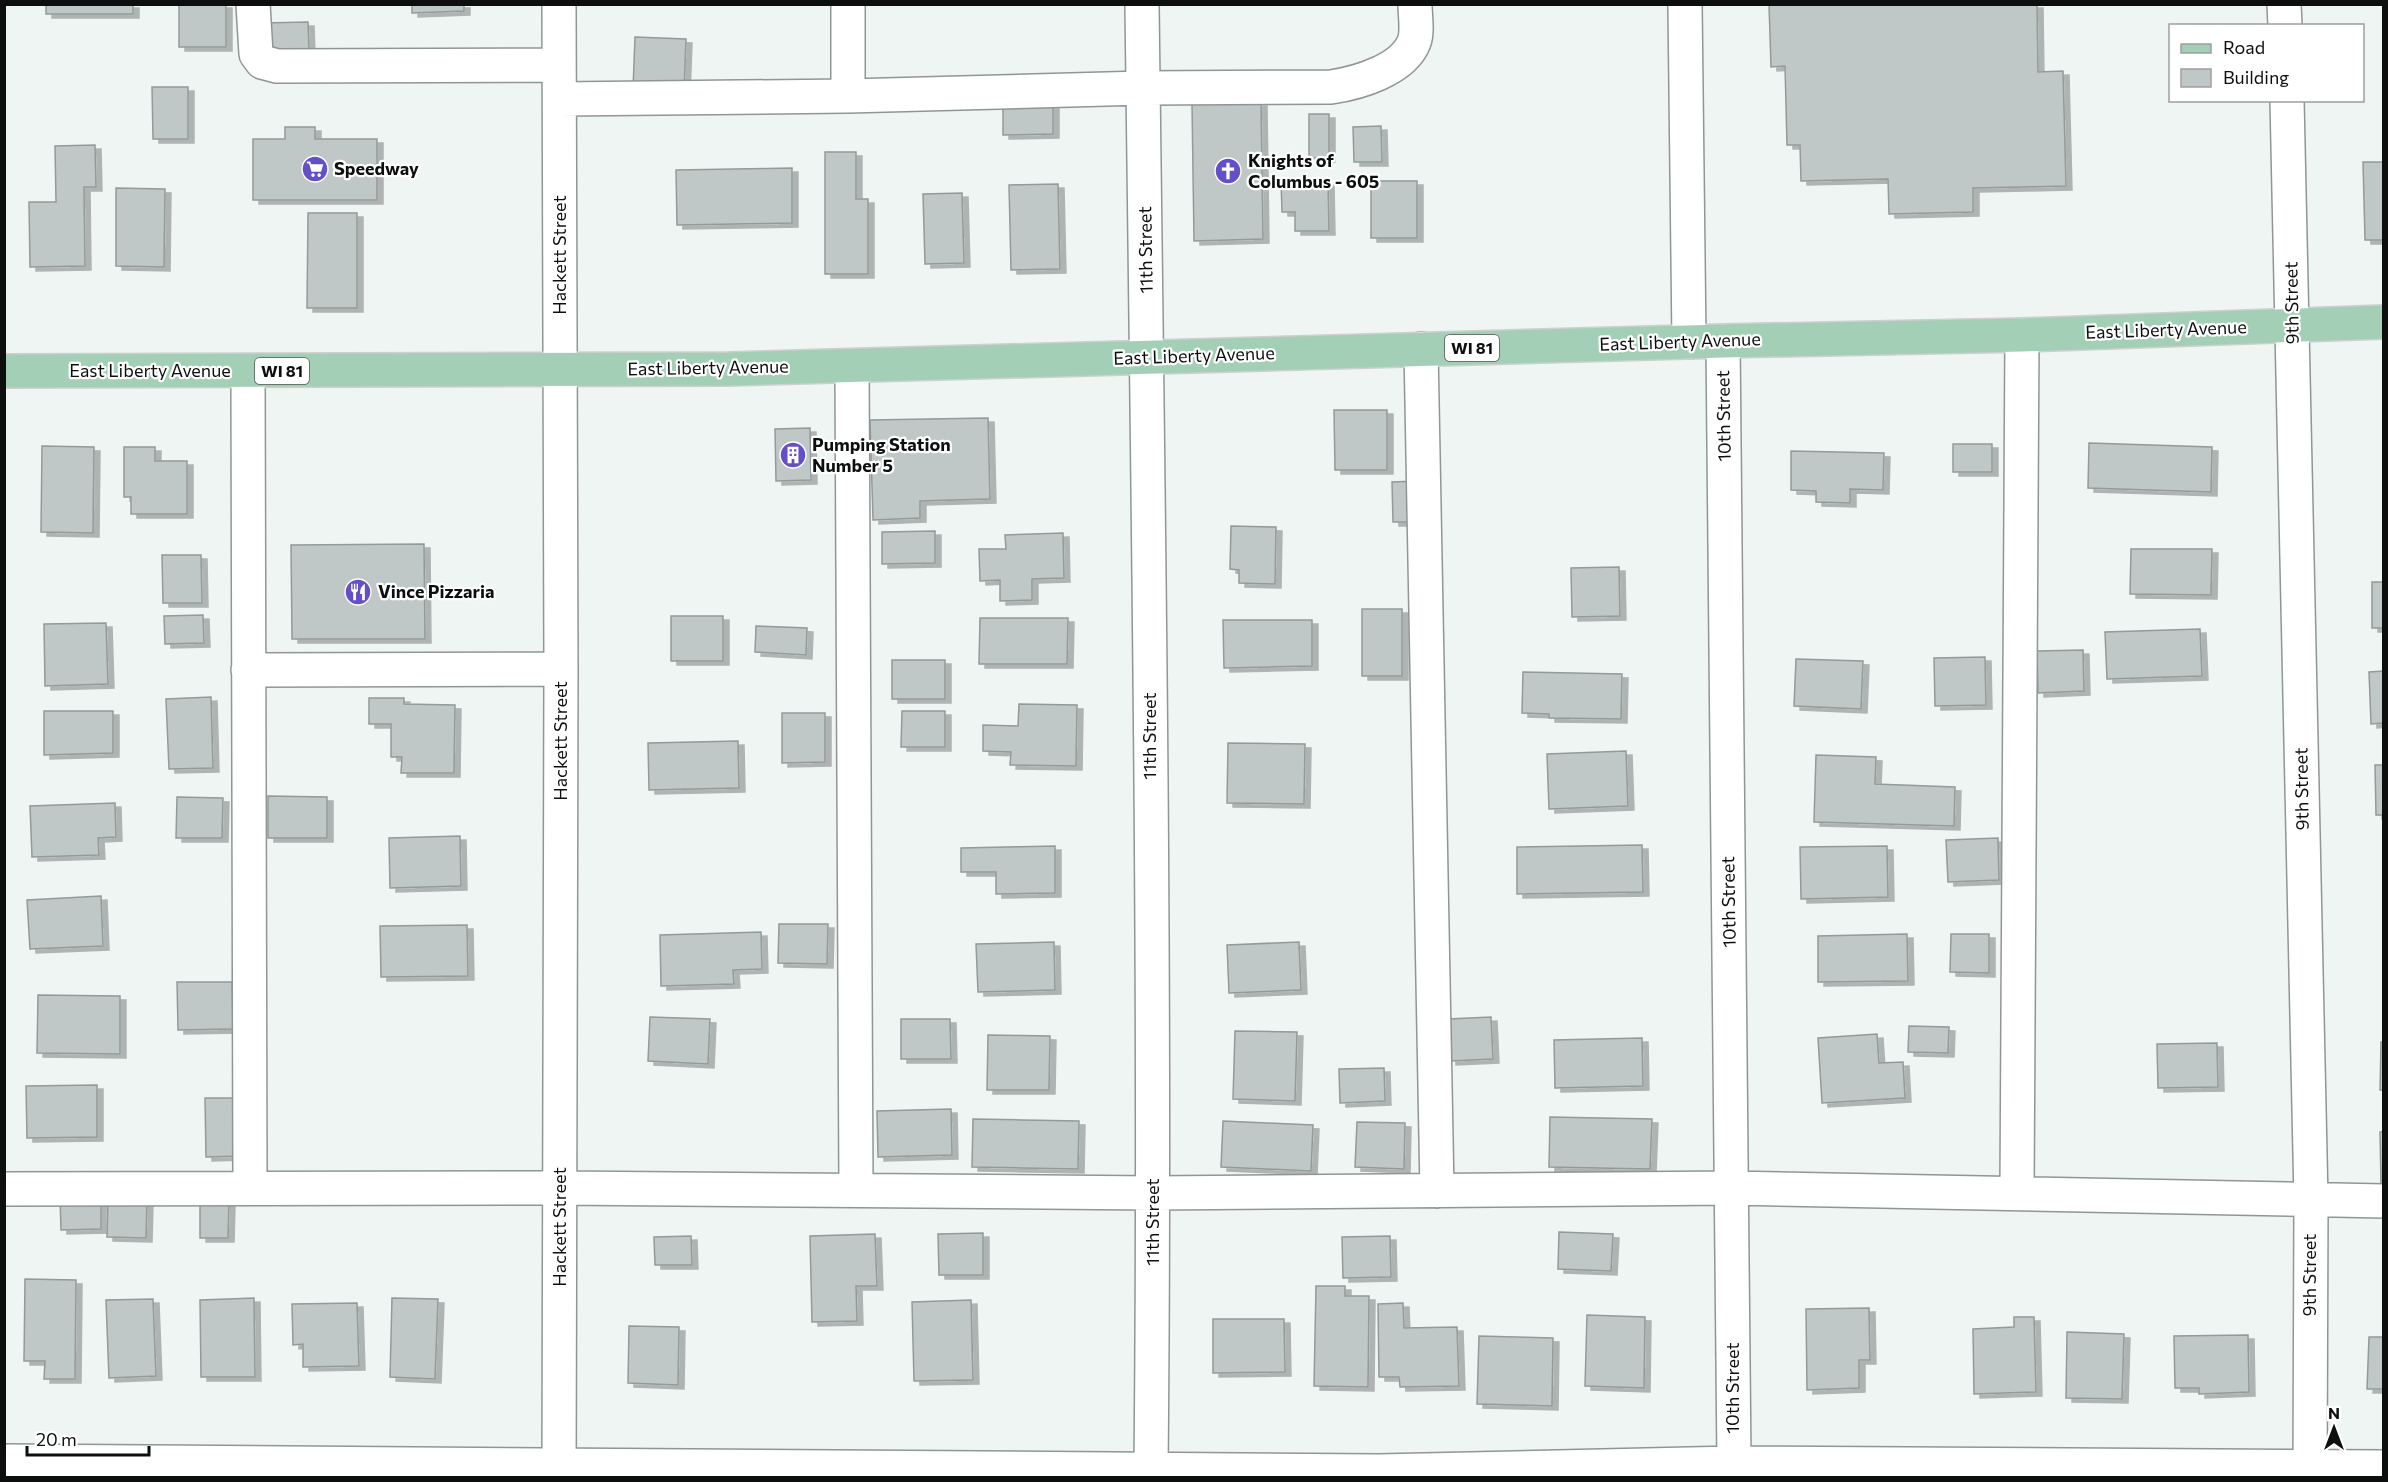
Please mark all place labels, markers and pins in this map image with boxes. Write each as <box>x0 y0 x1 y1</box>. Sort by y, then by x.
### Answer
place label: Knights of Columbus - 605 <box>1248 149 1379 192</box>
supermarket icon: Speedway <box>300 154 330 184</box>
church icon: Knights of Columbus - 605 <box>1213 156 1243 186</box>
place label: Speedway <box>334 157 419 179</box>
place label: Pumping Station Number 5 <box>812 433 951 476</box>
building icon: Pumping Station Number 5 <box>778 440 808 470</box>
restaurant icon: Vince Pizzaria <box>343 577 373 607</box>
place label: Vince Pizzaria <box>378 580 495 602</box>

